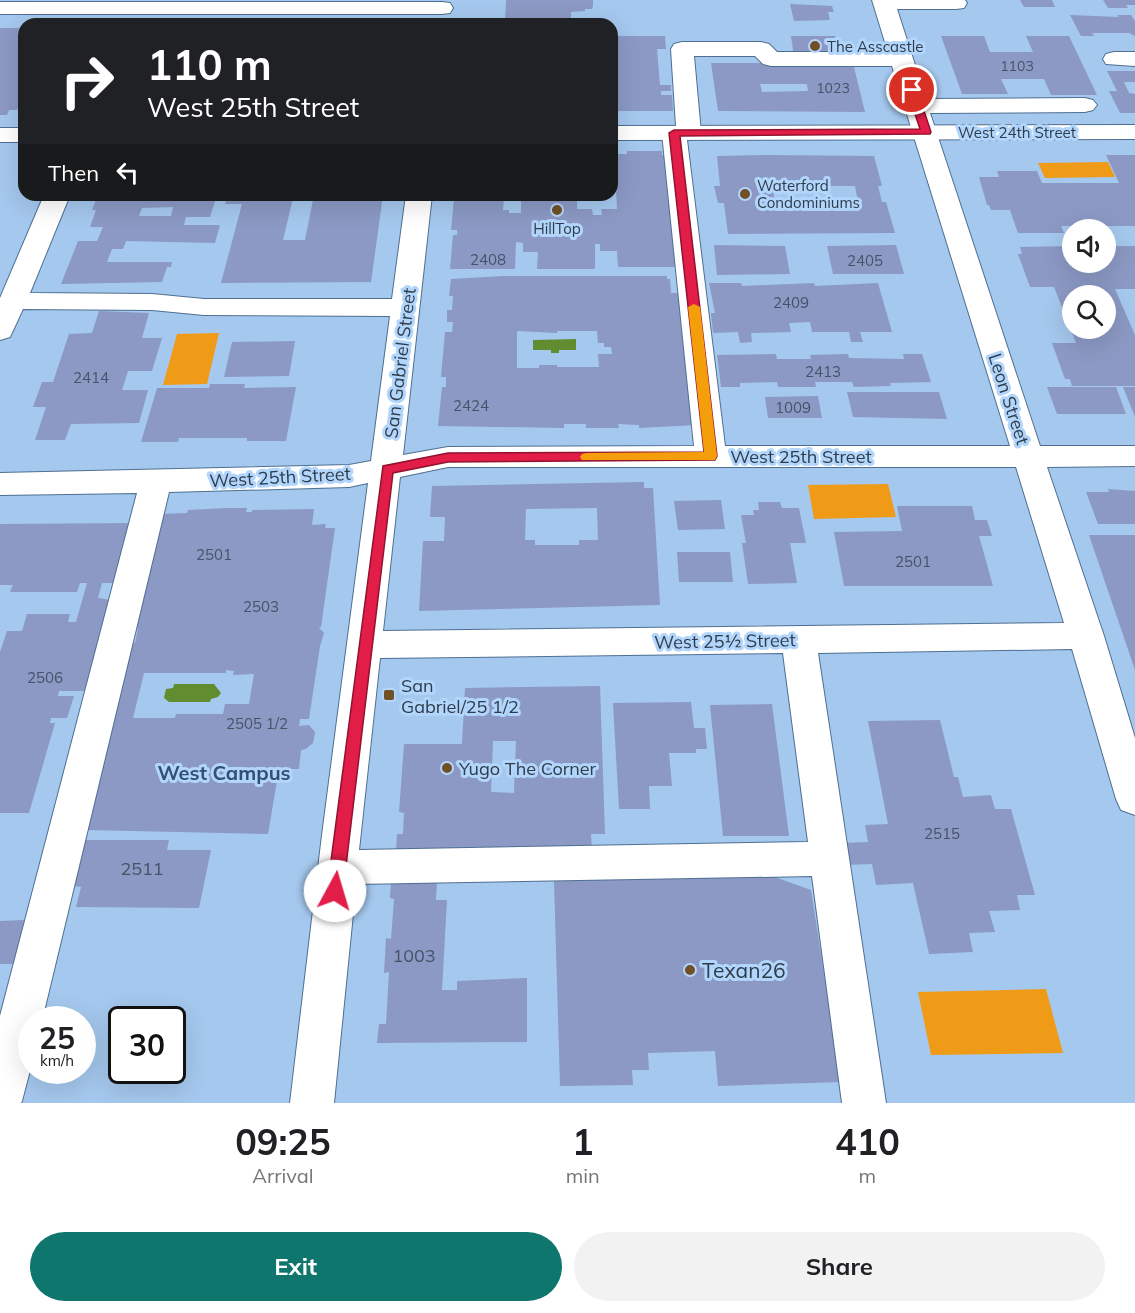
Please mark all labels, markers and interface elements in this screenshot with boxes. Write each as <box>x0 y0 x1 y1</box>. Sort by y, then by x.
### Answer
place label: The Asscastle <box>827 37 923 56</box>
text: 110 m <box>147 38 272 91</box>
marker: The Asscastle <box>808 39 822 53</box>
icon: right <box>48 42 126 120</box>
house number: 1103 <box>1000 57 1034 75</box>
pin <box>886 64 937 115</box>
icon: arrive <box>895 73 928 106</box>
house number: 1023 <box>816 79 850 97</box>
text: West 25th Street <box>147 90 359 124</box>
street label: West 24th Street <box>958 123 1076 142</box>
icon: left <box>111 156 144 189</box>
text: Then <box>48 159 99 187</box>
place label: Waterford Condominiums <box>757 176 860 212</box>
marker: Waterford Condominiums <box>738 187 752 201</box>
marker: HillTop <box>550 203 564 217</box>
place label: HillTop <box>533 219 581 238</box>
map controls <box>1062 219 1116 339</box>
button: sound <box>1062 219 1116 273</box>
house number: 2408 <box>470 250 506 269</box>
house number: 2405 <box>847 251 883 270</box>
button: search <box>1062 285 1116 339</box>
street label: San Gabriel Street <box>379 286 421 440</box>
house number: 2409 <box>773 293 809 312</box>
street label: Leon Street <box>983 350 1035 448</box>
house number: 2413 <box>805 362 841 381</box>
house number: 2414 <box>73 368 109 387</box>
house number: 2424 <box>453 396 489 415</box>
house number: 1009 <box>775 398 811 417</box>
street label: West 25th Street <box>730 445 872 468</box>
street label: West 25th Street <box>209 462 351 492</box>
house number: 2501 <box>196 545 232 564</box>
house number: 2501 <box>895 552 931 571</box>
house number: 2503 <box>243 597 279 616</box>
street label: West 25½ Street <box>654 628 796 654</box>
house number: 2506 <box>27 668 63 687</box>
place label: San Gabriel/25 1/2 <box>401 674 519 718</box>
marker: San Gabriel/25 1/2 <box>382 688 396 702</box>
house number: 2505 1/2 <box>226 714 288 733</box>
place label: Yugo The Corner <box>458 757 597 780</box>
district label: West Campus <box>157 760 291 785</box>
marker: Yugo The Corner <box>440 761 454 775</box>
house number: 2515 <box>924 824 960 843</box>
house number: 2511 <box>120 857 164 880</box>
position arrow <box>303 859 367 923</box>
house number: 1003 <box>392 944 436 967</box>
place label: Texan26 <box>702 957 786 983</box>
marker: Texan26 <box>683 963 697 977</box>
speed limit sign: 30 <box>108 1006 186 1084</box>
text: 25 <box>39 1019 75 1057</box>
text: km/h <box>40 1051 74 1070</box>
text: 09:25 <box>235 1119 331 1164</box>
text: 1 <box>572 1119 594 1164</box>
text: 410 <box>835 1119 900 1164</box>
text: Arrival <box>252 1163 313 1188</box>
text: min <box>566 1163 600 1188</box>
text: m <box>859 1163 876 1188</box>
button: Exit <box>30 1232 562 1301</box>
button: Share <box>574 1232 1105 1301</box>

